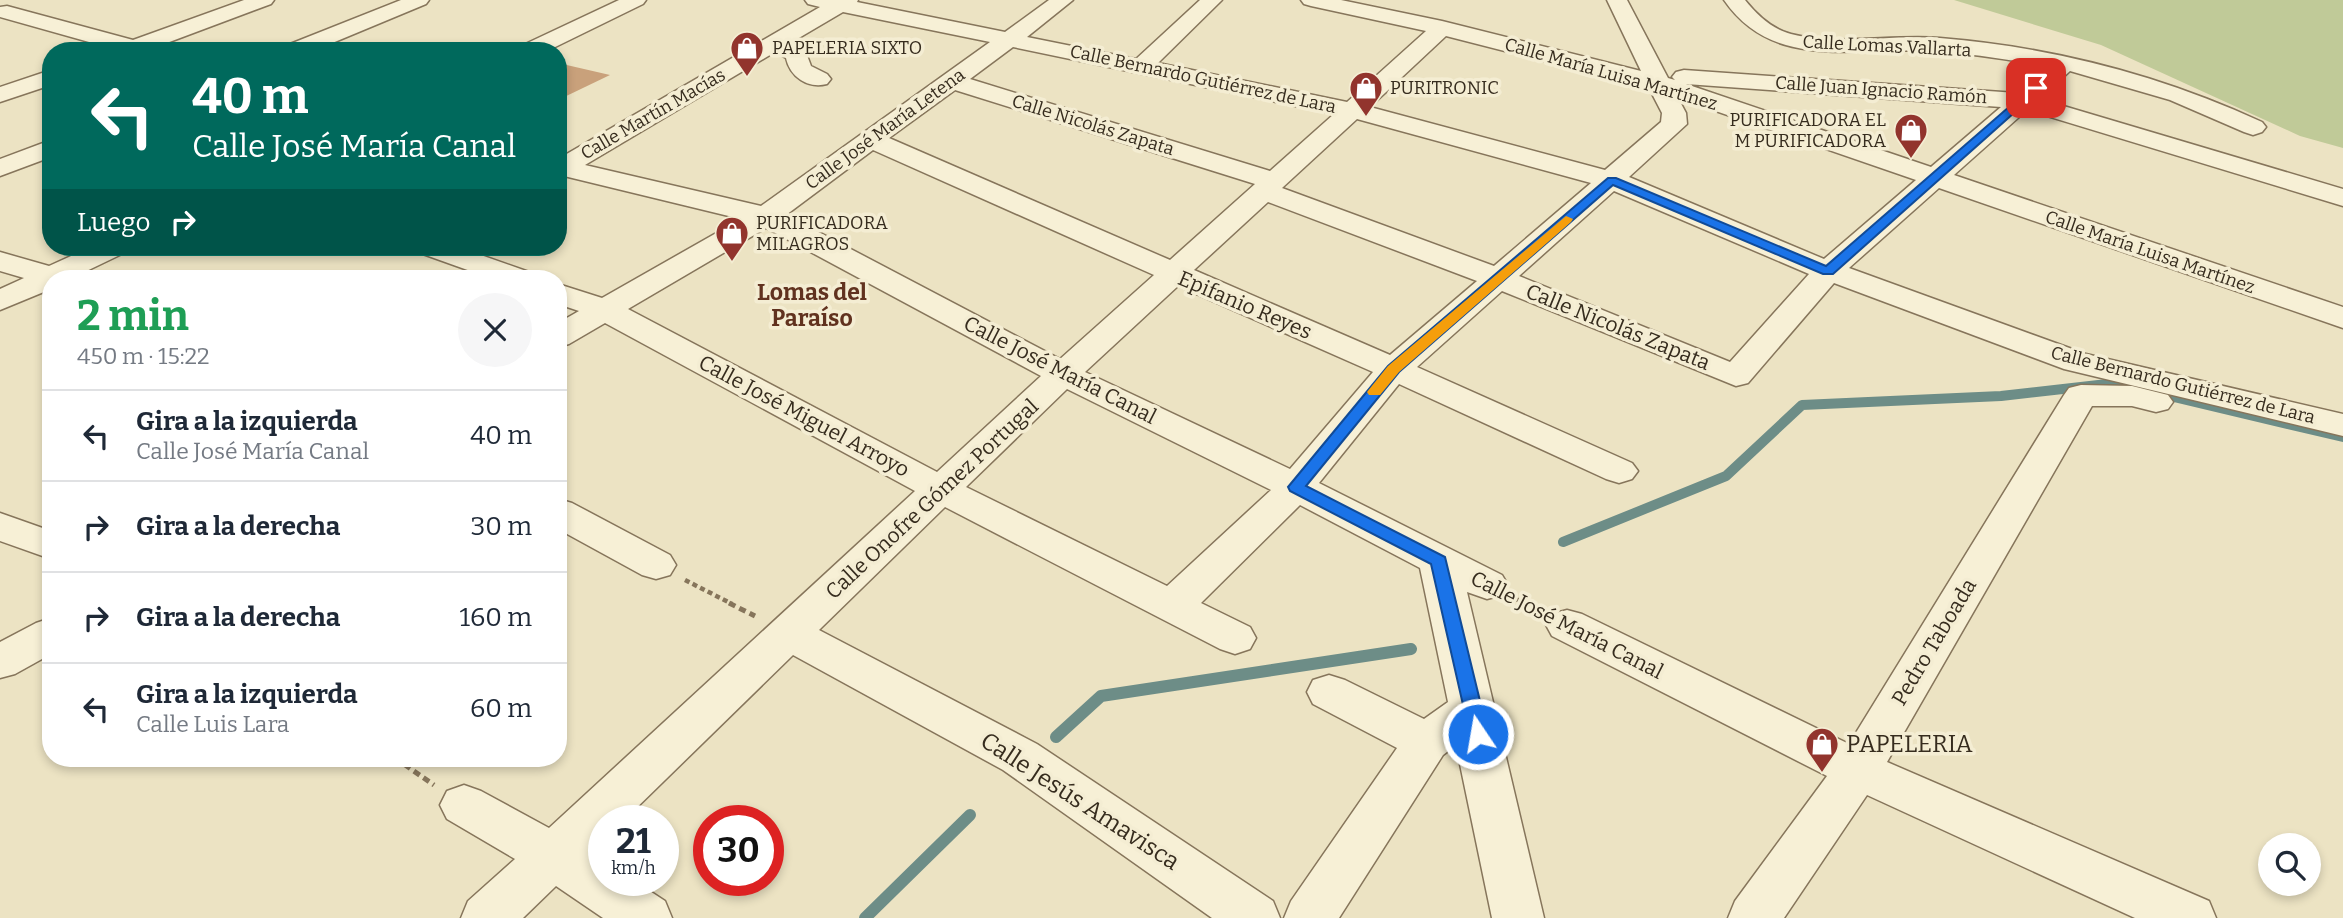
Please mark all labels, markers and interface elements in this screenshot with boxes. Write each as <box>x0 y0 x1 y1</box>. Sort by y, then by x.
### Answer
shop icon: PAPELERIA SIXTO <box>728 29 766 78</box>
street label: Calle Lomas Vallarta <box>1802 31 1972 61</box>
street label: Calle María Luisa Martínez <box>1502 33 1720 115</box>
place label: PAPELERIA SIXTO <box>772 37 922 59</box>
street label: Calle Bernardo Gutiérrez de Lara <box>1068 40 1338 118</box>
pin <box>2006 58 2066 118</box>
street label: Calle Martín Macías <box>577 64 729 164</box>
street label: Calle José María Letena <box>801 64 969 194</box>
text: 40 m <box>192 67 309 126</box>
shop icon: PURITRONIC <box>1347 69 1385 118</box>
icon: arrive <box>2017 69 2055 107</box>
icon: left <box>77 70 168 161</box>
street label: Calle Juan Ignacio Ramón <box>1774 72 1988 108</box>
place label: PURITRONIC <box>1390 77 1499 99</box>
street label: Calle Nicolás Zapata <box>1009 90 1177 160</box>
place label: PURIFICADORA EL M PURIFICADORA <box>1729 109 1886 152</box>
shop icon: PURIFICADORA EL M PURIFICADORA <box>1892 111 1930 160</box>
text: Calle José María Canal <box>192 127 516 165</box>
icon: right <box>164 203 202 241</box>
street label: Calle María Luisa Martínez <box>2042 206 2258 298</box>
text: Luego <box>77 207 150 238</box>
place label: PURIFICADORA MILAGROS <box>756 212 888 255</box>
shop icon: PURIFICADORA MILAGROS <box>713 214 751 263</box>
street label: Epifanio Reyes <box>1174 265 1316 345</box>
district label: Lomas del Paraíso <box>757 278 867 332</box>
street label: Calle Nicolás Zapata <box>1522 278 1714 376</box>
text: 2 min <box>77 291 189 341</box>
button: close <box>458 293 532 367</box>
street label: Calle José María Canal <box>959 310 1161 430</box>
street label: Calle Bernardo Gutiérrez de Lara <box>2049 341 2318 429</box>
text: 450 m · 15:22 <box>77 342 210 370</box>
street label: Calle José Miguel Arroyo <box>694 349 914 483</box>
street label: Calle Onofre Gómez Portugal <box>820 393 1044 605</box>
text: Gira a la izquierda <box>136 406 358 437</box>
icon: left <box>77 417 115 455</box>
text: 40 m <box>470 420 532 451</box>
text: Calle José María Canal <box>136 437 369 465</box>
icon: right <box>77 508 115 546</box>
text: Gira a la derecha <box>136 511 340 542</box>
text: 30 m <box>471 511 532 542</box>
street label: Calle José María Canal <box>1466 565 1668 685</box>
street label: Pedro Taboada <box>1886 574 1982 710</box>
icon: right <box>77 599 115 637</box>
text: Gira a la derecha <box>136 602 340 633</box>
text: 160 m <box>460 602 532 633</box>
text: Gira a la izquierda <box>136 679 358 710</box>
icon: left <box>77 690 115 728</box>
text: 60 m <box>470 693 532 724</box>
position arrow <box>1441 697 1515 771</box>
text: Calle Luis Lara <box>136 710 289 738</box>
shop icon: PAPELERIA <box>1803 725 1841 774</box>
street label: Calle Jesús Amavisca <box>975 726 1185 876</box>
place label: PAPELERIA <box>1846 730 1973 758</box>
speed limit sign: 30 <box>693 805 784 896</box>
text: 21 <box>616 820 651 862</box>
map controls <box>2258 833 2321 896</box>
button: search <box>2258 833 2321 896</box>
text: km/h <box>611 857 656 879</box>

